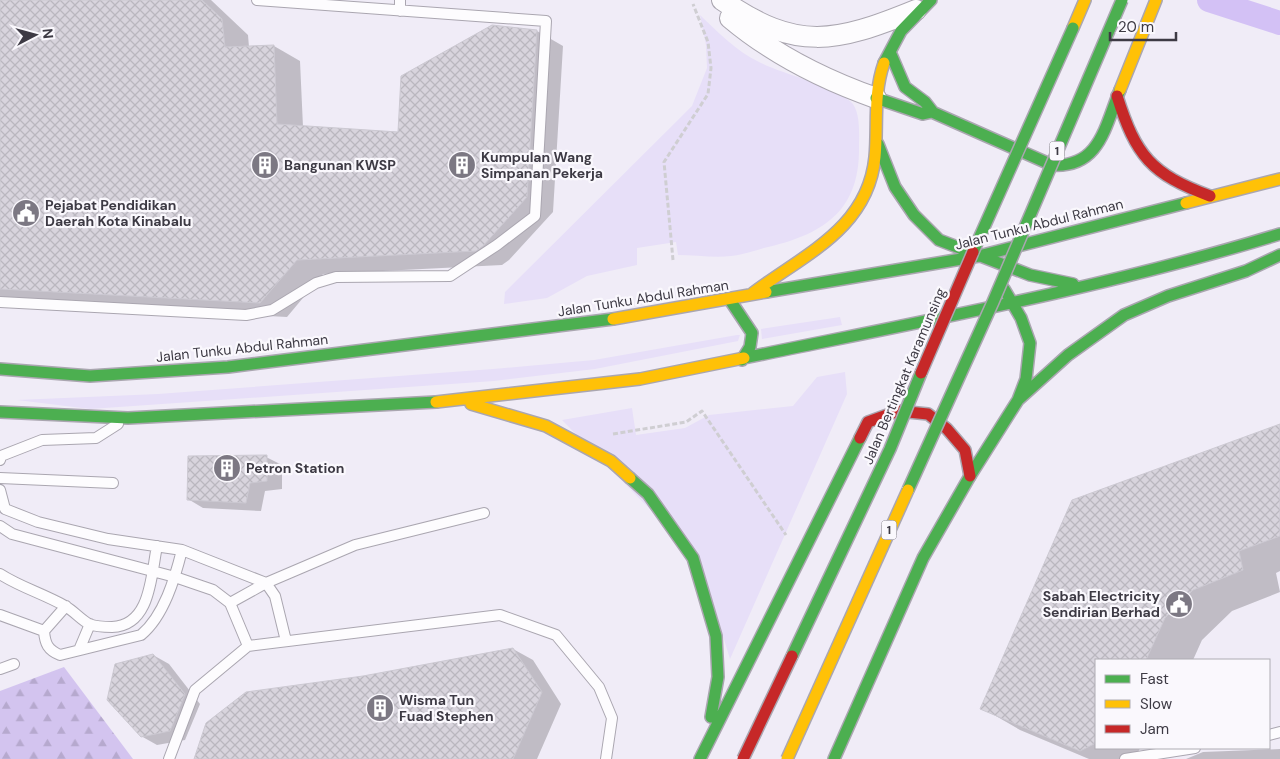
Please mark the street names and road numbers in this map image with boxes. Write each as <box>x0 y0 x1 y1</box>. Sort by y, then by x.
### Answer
road number: 1 <box>1050 142 1064 160</box>
street label: Jalan Tunku Abdul Rahman <box>953 194 1125 254</box>
street label: Jalan Tunku Abdul Rahman <box>556 276 730 320</box>
street label: Jalan Bertingkat Karamunsing <box>859 285 949 467</box>
street label: Jalan Tunku Abdul Rahman <box>155 330 329 366</box>
road number: 1 <box>882 520 896 540</box>

